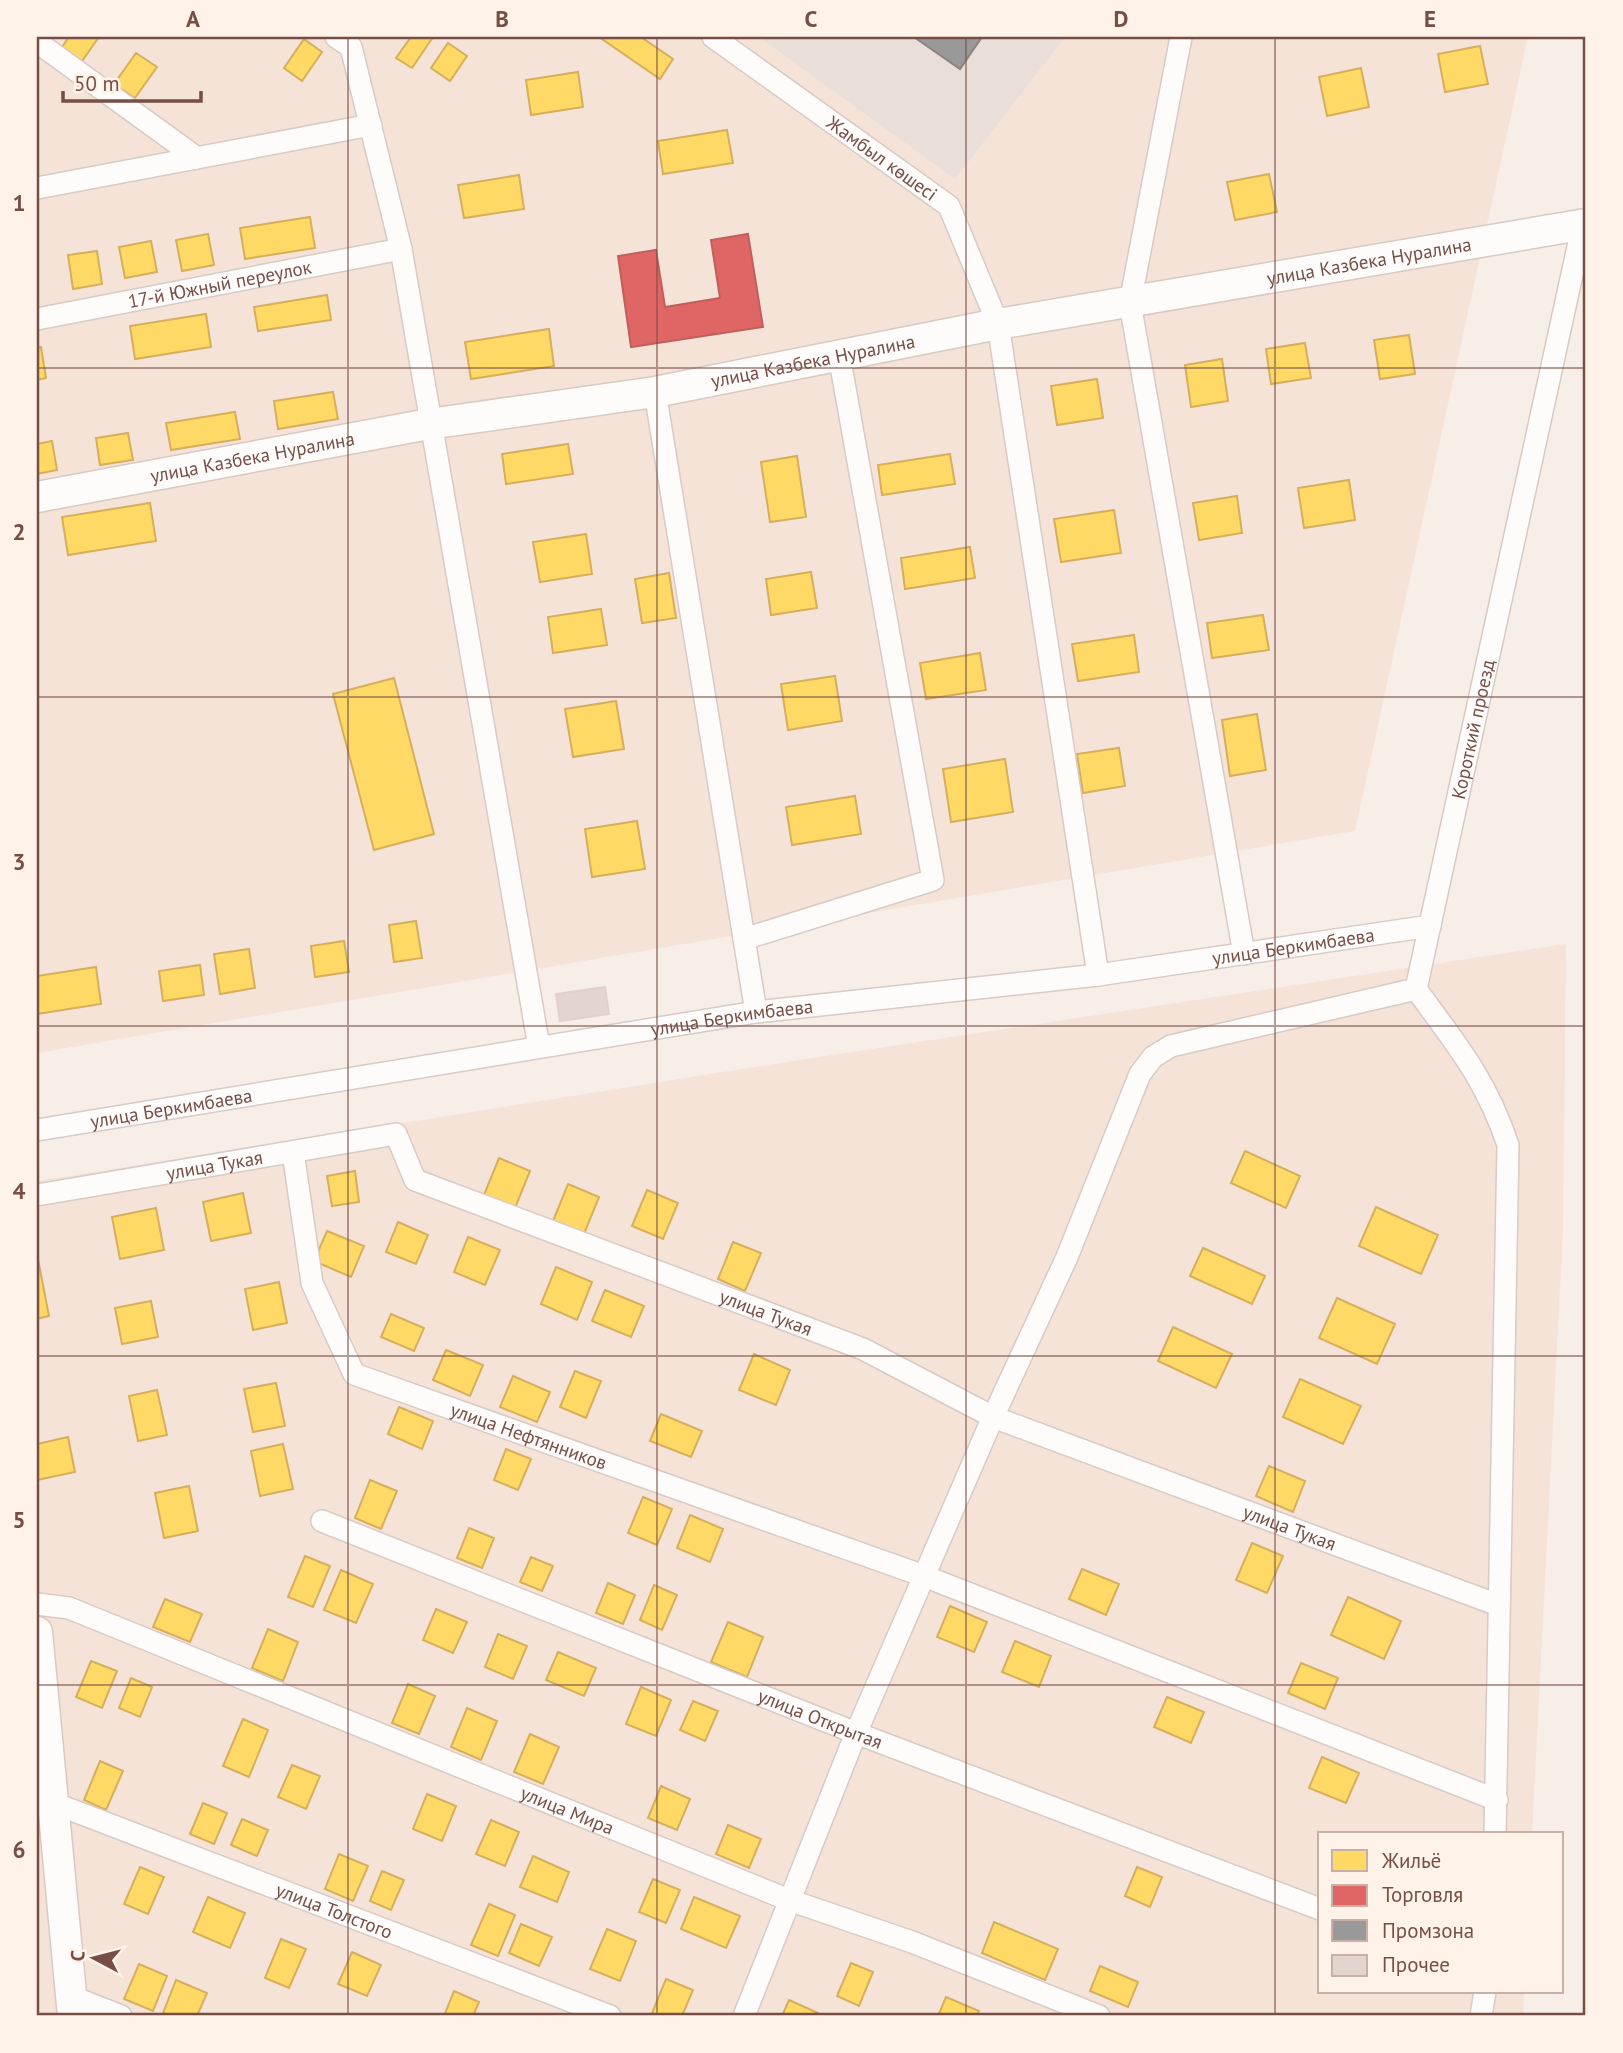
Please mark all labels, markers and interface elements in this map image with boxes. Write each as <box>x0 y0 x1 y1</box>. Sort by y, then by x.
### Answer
text: A <box>186 4 200 33</box>
text: B <box>495 4 509 33</box>
text: C <box>805 4 818 33</box>
text: D <box>1114 4 1128 33</box>
text: E <box>1424 4 1436 33</box>
scale bar <box>63 60 201 104</box>
text: 50 m <box>74 70 120 97</box>
street label: Жамбыл көшесі <box>821 110 942 206</box>
text: 1 <box>12 188 26 217</box>
street label: улица Казбека Нуралина <box>1265 232 1473 290</box>
street label: 17-й Южный переулок <box>126 254 313 313</box>
street label: улица Казбека Нуралина <box>709 329 917 393</box>
street label: улица Казбека Нуралина <box>148 426 356 488</box>
text: 2 <box>12 517 26 546</box>
street label: Короткий проезд <box>1446 657 1500 801</box>
text: 3 <box>12 847 26 876</box>
street label: улица Беркимбаева <box>1210 922 1376 970</box>
street label: улица Беркимбаева <box>649 994 814 1041</box>
street label: улица Беркимбаева <box>88 1083 254 1133</box>
street label: улица Тукая <box>164 1145 264 1185</box>
text: 4 <box>12 1176 26 1205</box>
street label: улица Тукая <box>716 1284 816 1341</box>
street label: улица Нефтянников <box>447 1397 610 1475</box>
street label: улица Тукая <box>1240 1499 1340 1556</box>
text: 5 <box>12 1505 26 1534</box>
street label: улица Открытая <box>754 1683 886 1754</box>
street label: улица Мира <box>517 1780 618 1840</box>
legend <box>1318 1832 1564 1994</box>
text: 6 <box>12 1835 26 1864</box>
text: Жильё <box>1381 1847 1441 1874</box>
street label: улица Толстого <box>272 1877 396 1944</box>
text: Торговля <box>1382 1881 1463 1908</box>
text: Промзона <box>1382 1917 1474 1944</box>
north arrow <box>60 1924 130 1994</box>
text: С <box>65 1949 90 1963</box>
text: Прочее <box>1382 1951 1450 1978</box>

